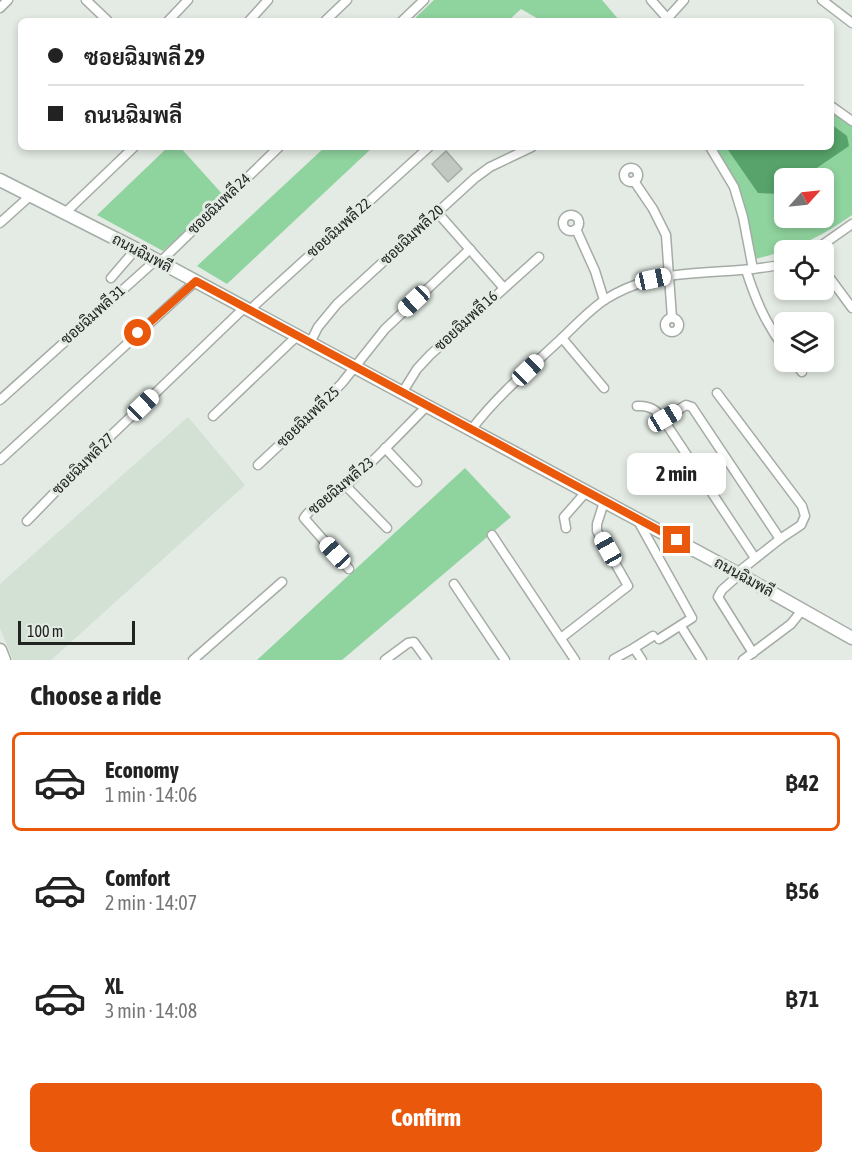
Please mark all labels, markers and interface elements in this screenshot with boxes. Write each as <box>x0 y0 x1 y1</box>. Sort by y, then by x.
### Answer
text: ซอยฉิมพลี 29 <box>84 44 205 70</box>
text: ถนนฉิมพลี <box>84 102 182 128</box>
north arrow <box>774 168 834 228</box>
map controls <box>774 168 834 372</box>
street label: ซอยฉิมพลี 24 <box>183 169 253 238</box>
street label: ซอยฉิมพลี 22 <box>303 194 374 261</box>
street label: ซอยฉิมพลี 20 <box>376 200 447 268</box>
street label: ถนนฉิมพลี <box>110 229 175 275</box>
button: locate <box>774 240 834 300</box>
car <box>634 266 672 292</box>
street label: ซอยฉิมพลี 31 <box>57 281 128 348</box>
car <box>395 282 433 320</box>
street label: ซอยฉิมพลี 16 <box>430 286 501 354</box>
button: layers <box>774 312 834 372</box>
route start <box>124 319 151 346</box>
car <box>509 351 547 389</box>
street label: ซอยฉิมพลี 25 <box>272 382 342 451</box>
car <box>124 386 162 424</box>
car <box>645 401 685 435</box>
street label: ซอยฉิมพลี 27 <box>48 429 117 498</box>
street label: ซอยฉิมพลี 23 <box>304 453 377 518</box>
callout: 2 min <box>628 453 726 495</box>
text: 2 min <box>656 462 697 485</box>
route end <box>663 526 690 553</box>
car <box>591 529 625 569</box>
car <box>316 534 354 572</box>
street label: ถนนฉิมพลี <box>712 552 777 600</box>
scale bar <box>18 618 135 646</box>
text: 100 m <box>27 622 63 640</box>
text: Choose a ride <box>30 680 162 711</box>
icon: car <box>33 755 87 809</box>
text: Economy <box>105 757 179 783</box>
text: ฿42 <box>785 770 819 796</box>
text: 1 min · 14:06 <box>105 783 197 806</box>
icon: car <box>33 863 87 917</box>
text: Comfort <box>105 865 170 891</box>
text: ฿56 <box>785 878 819 904</box>
text: 2 min · 14:07 <box>105 891 197 914</box>
icon: car <box>33 971 87 1025</box>
text: XL <box>105 973 123 999</box>
text: ฿71 <box>785 986 819 1012</box>
text: 3 min · 14:08 <box>105 999 197 1022</box>
button: Confirm <box>30 1083 822 1152</box>

